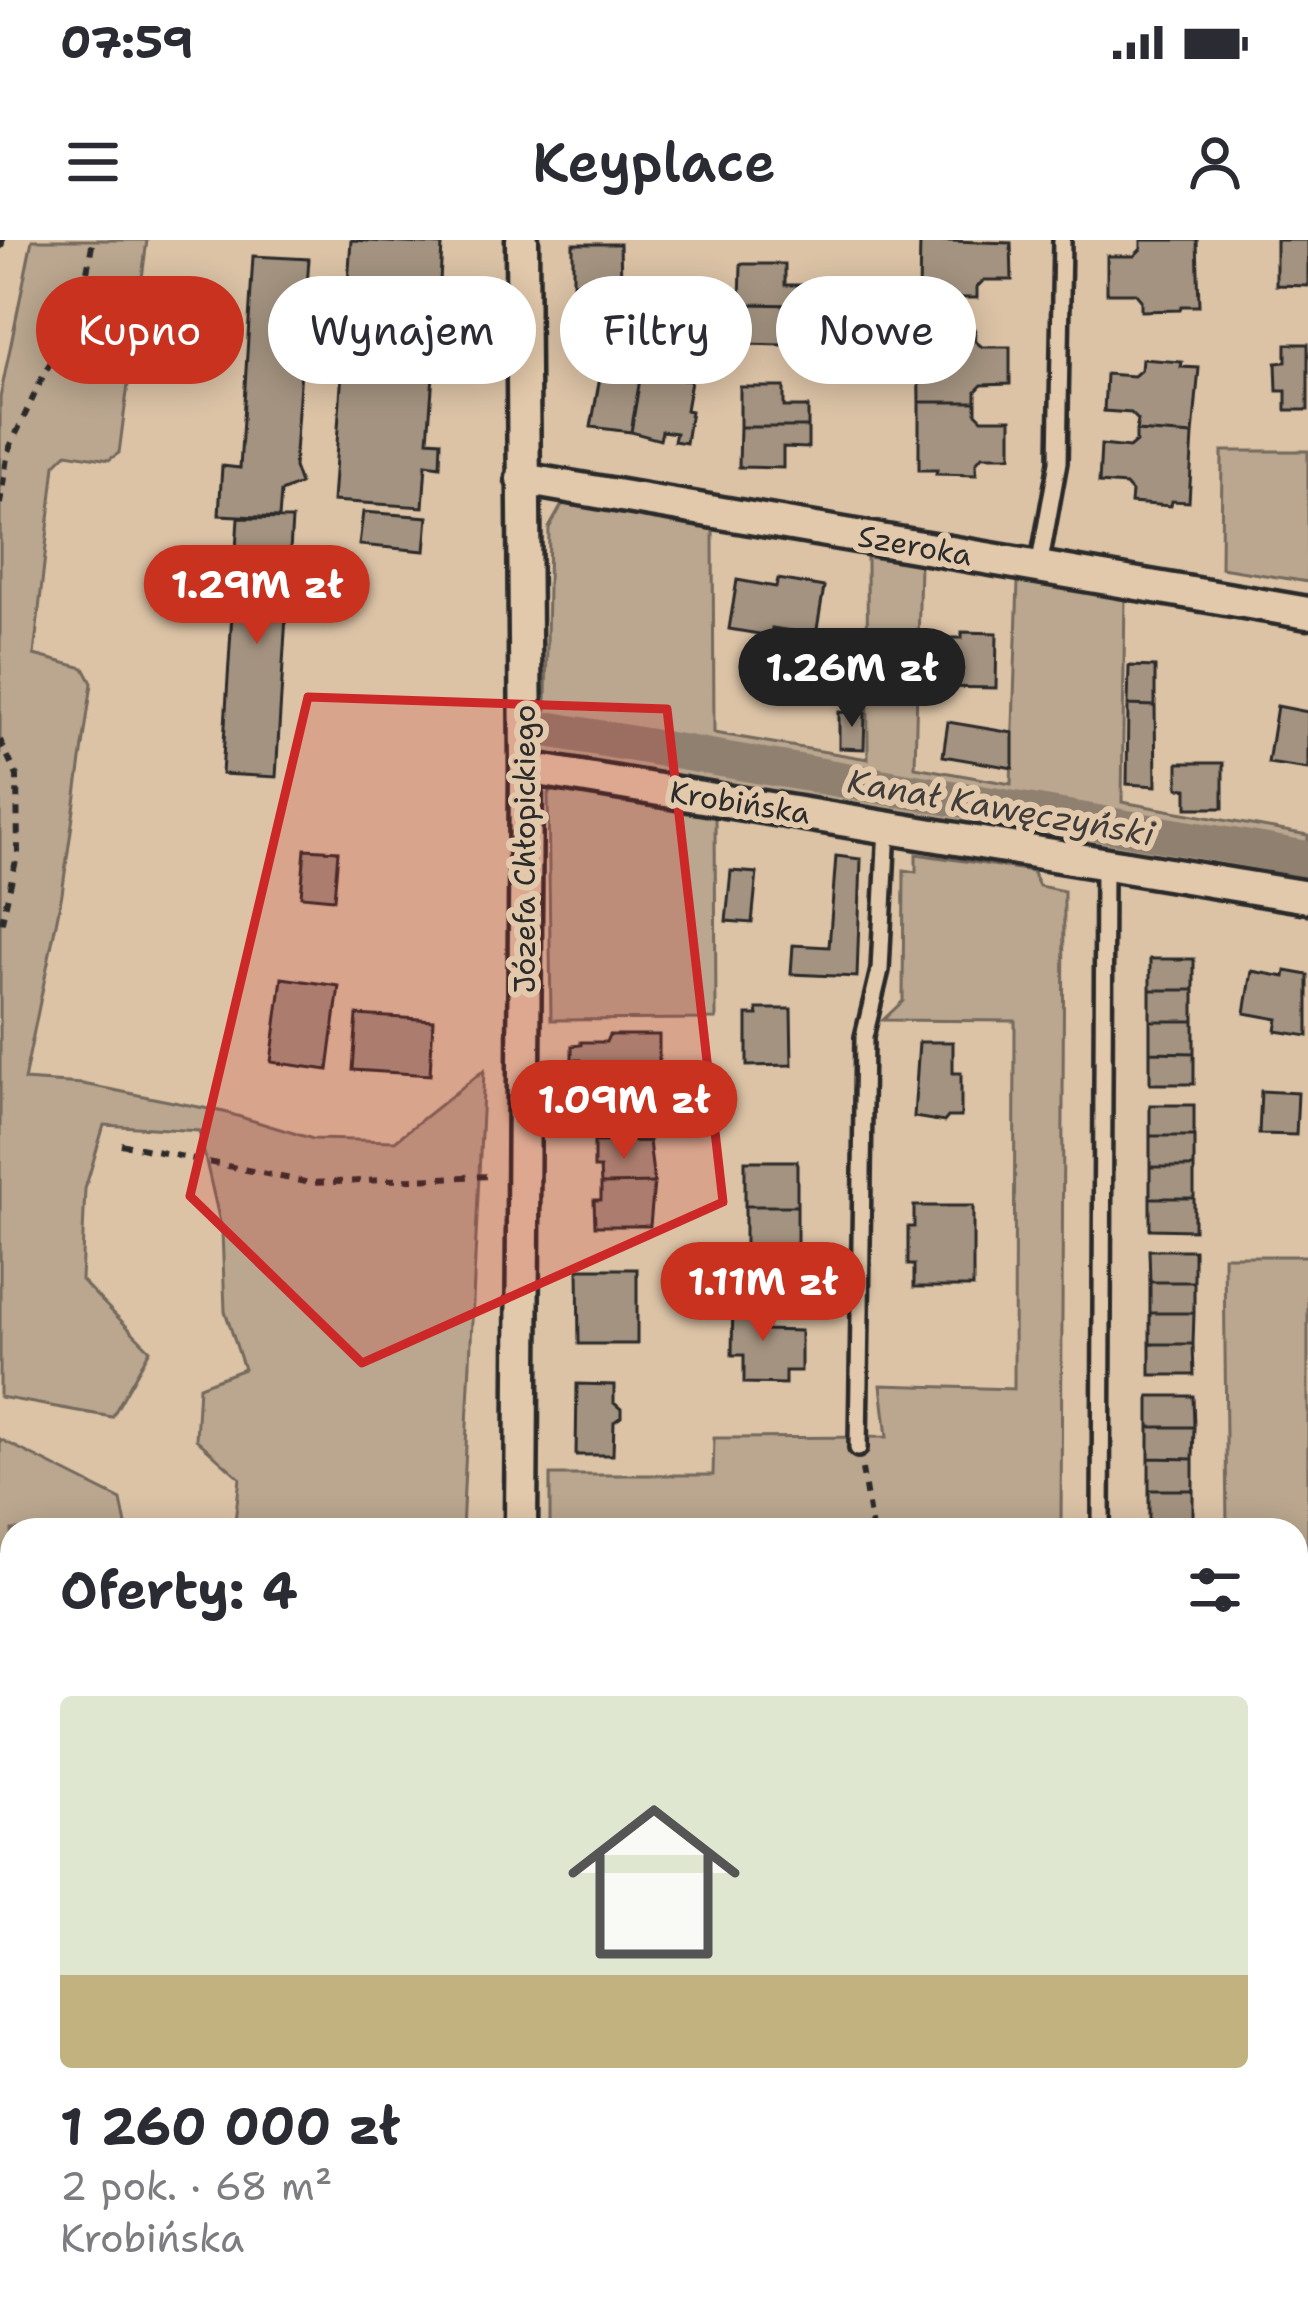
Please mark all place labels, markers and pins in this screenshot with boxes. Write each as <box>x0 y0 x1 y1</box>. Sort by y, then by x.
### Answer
pin: 1.29M zł <box>133 545 381 647</box>
pin: 1.26M zł <box>728 628 976 730</box>
pin: 1.09M zł <box>500 1060 748 1162</box>
pin: 1.11M zł <box>639 1242 887 1344</box>

